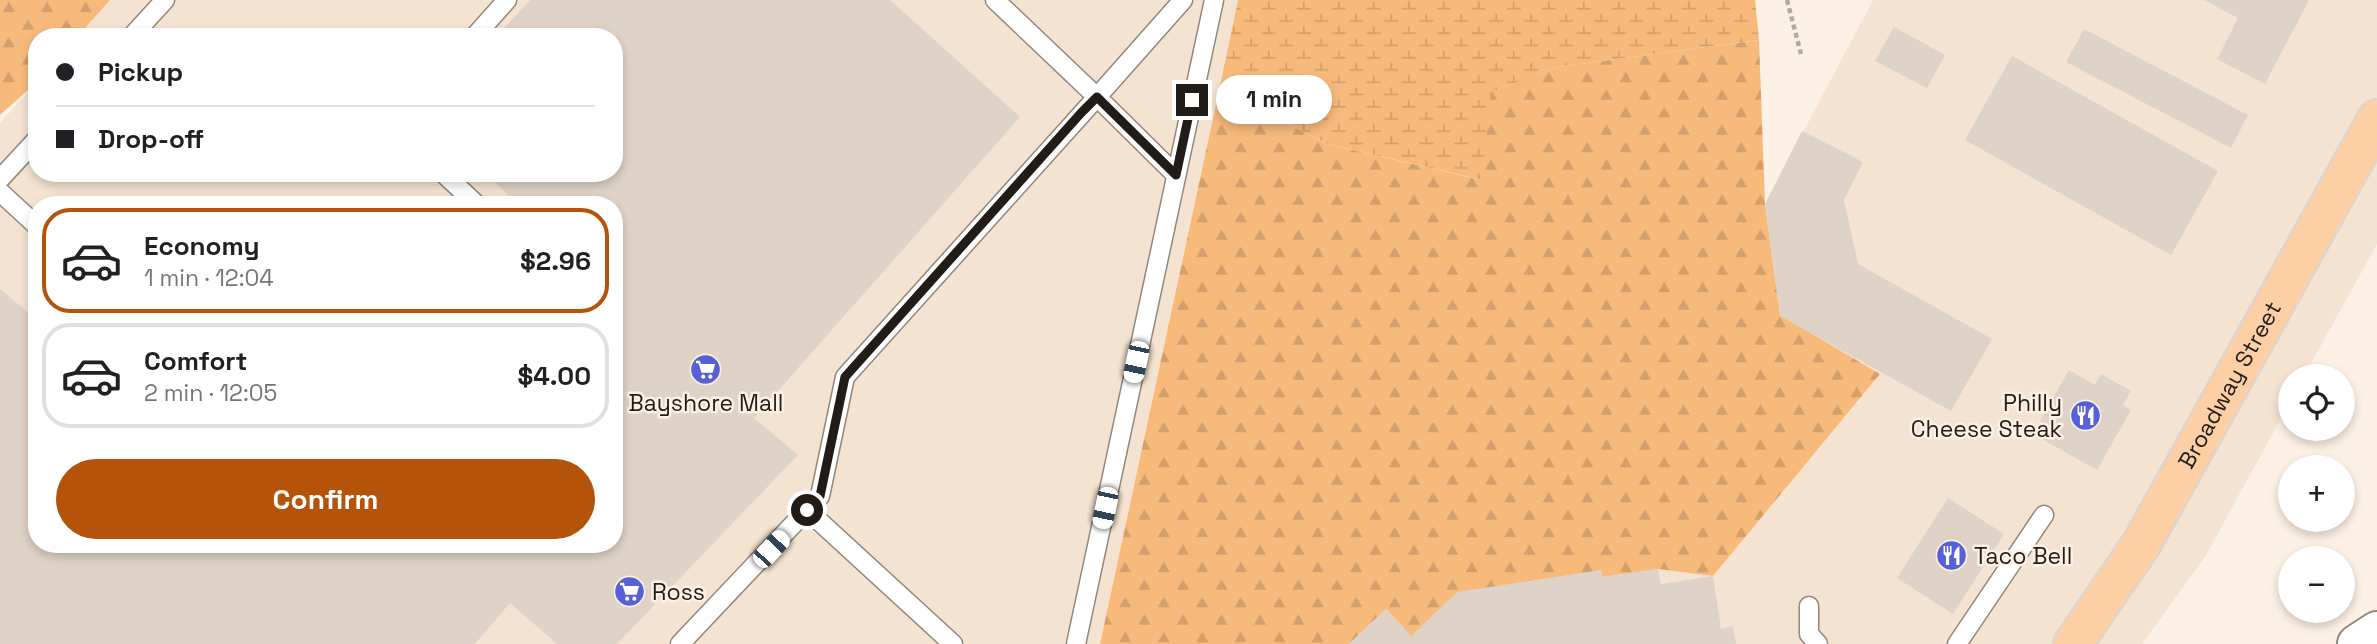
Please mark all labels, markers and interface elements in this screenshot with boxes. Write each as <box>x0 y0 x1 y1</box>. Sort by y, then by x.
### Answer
text: Pickup <box>98 55 183 89</box>
callout: 1 min <box>1216 76 1332 124</box>
route end <box>1176 84 1208 116</box>
text: 1 min <box>1246 84 1302 114</box>
text: Drop-off <box>98 122 204 156</box>
icon: car <box>60 229 123 292</box>
text: Economy <box>144 229 260 263</box>
text: $2.96 <box>520 244 591 278</box>
text: 1 min · 12:04 <box>144 263 274 293</box>
street label: Broadway Street <box>2171 296 2288 474</box>
car <box>1122 339 1151 385</box>
icon: car <box>60 344 123 407</box>
text: Comfort <box>144 344 247 378</box>
supermarket icon: Bayshore Mall <box>689 352 723 386</box>
text: $4.00 <box>518 359 591 393</box>
map controls <box>2278 364 2355 623</box>
button: locate <box>2278 364 2355 441</box>
text: 2 min · 12:05 <box>144 378 277 408</box>
place label: Bayshore Mall <box>629 388 783 418</box>
place label: Philly Cheese Steak <box>1911 388 2062 444</box>
restaurant icon: Philly Cheese Steak <box>2068 399 2102 433</box>
button: + <box>2278 455 2355 532</box>
button: Confirm <box>56 459 595 539</box>
car <box>1091 485 1120 531</box>
route start <box>791 494 823 526</box>
car <box>749 526 794 572</box>
restaurant icon: Taco Bell <box>1934 539 1968 573</box>
place label: Taco Bell <box>1974 541 2072 571</box>
button: − <box>2278 546 2355 623</box>
supermarket icon: Ross <box>612 575 646 609</box>
place label: Ross <box>652 577 705 607</box>

